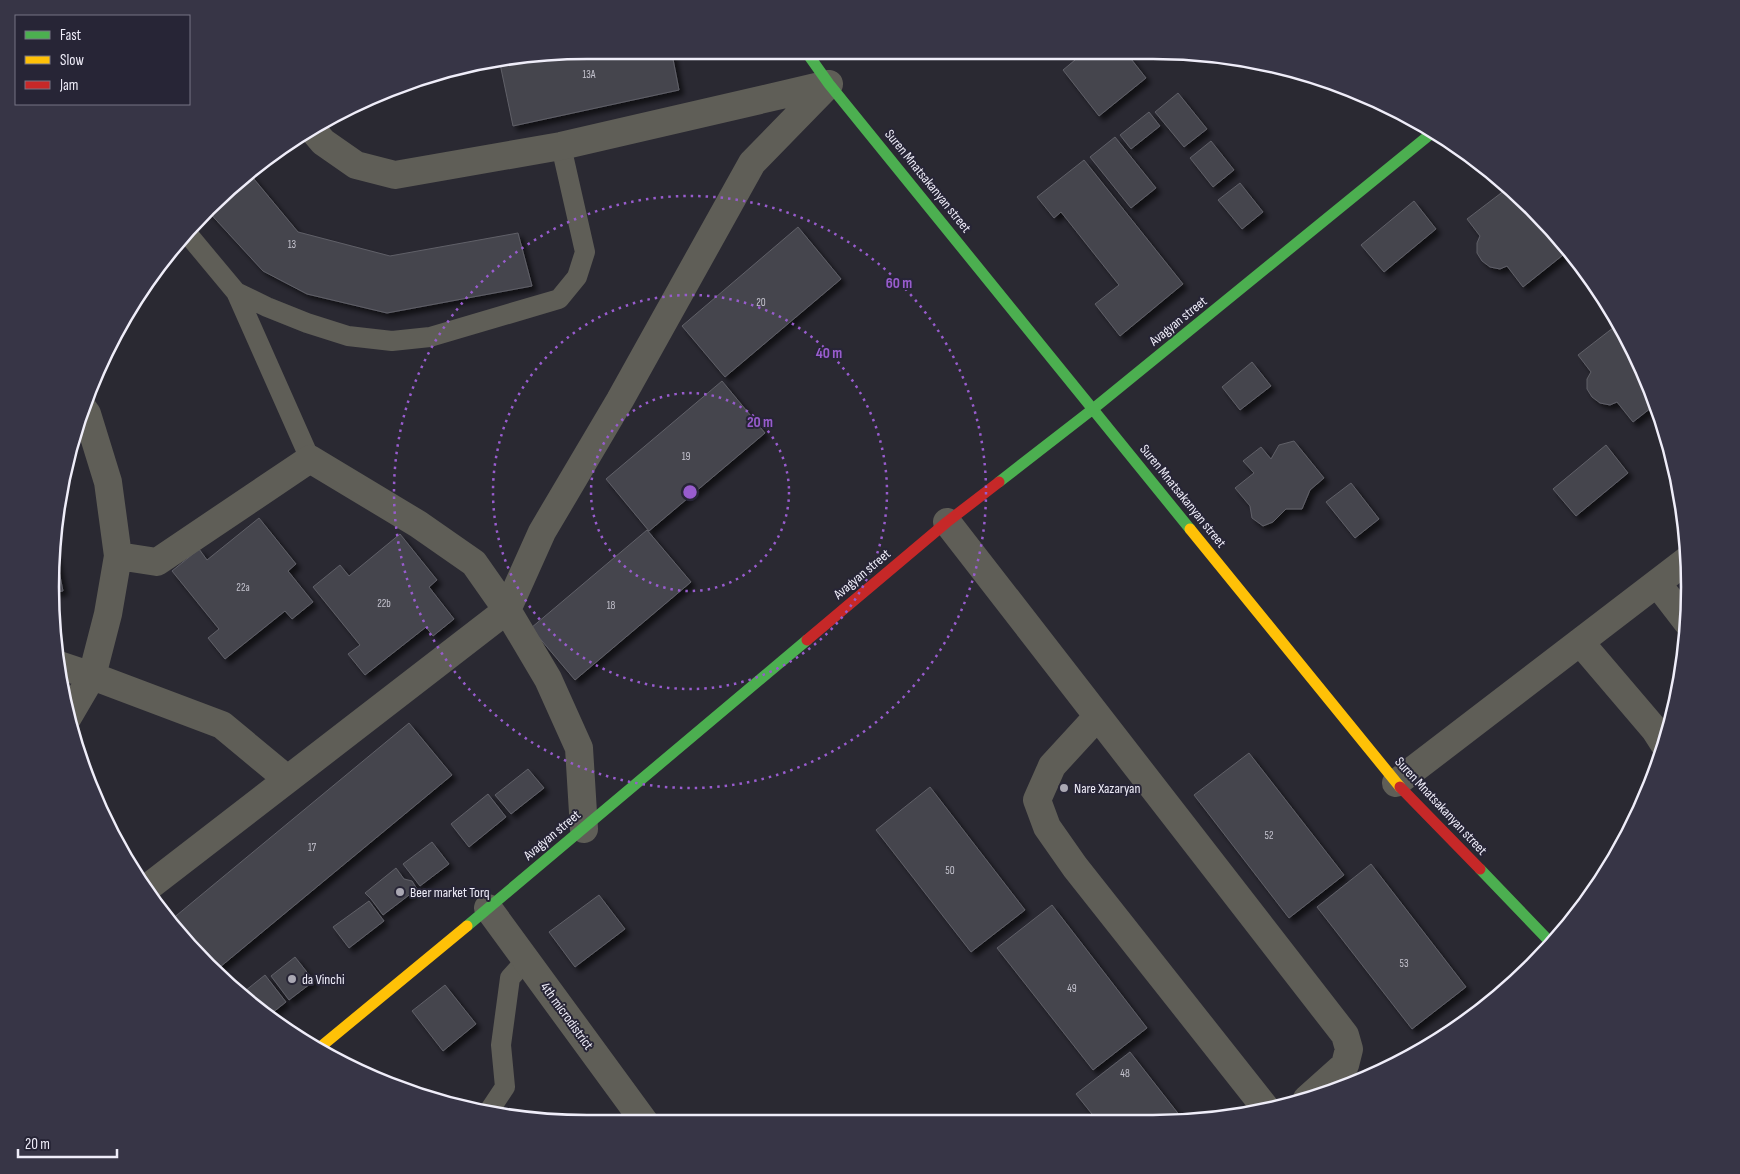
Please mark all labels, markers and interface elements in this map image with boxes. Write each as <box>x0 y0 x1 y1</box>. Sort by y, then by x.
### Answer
legend <box>15 15 190 105</box>
text: Fast <box>60 26 82 45</box>
text: Slow <box>60 51 84 70</box>
house number: 13A <box>582 68 596 81</box>
text: Jam <box>59 76 78 95</box>
street label: Suren Mnatsakanyan street <box>881 126 975 236</box>
house number: 13 <box>288 238 297 251</box>
text: 60 m <box>886 274 912 293</box>
street label: Avagyan street <box>1145 293 1210 350</box>
house number: 20 <box>756 296 766 309</box>
text: 40 m <box>816 344 842 363</box>
text: 20 m <box>747 413 773 432</box>
street label: Suren Mnatsakanyan street <box>1136 441 1230 551</box>
house number: 19 <box>682 450 690 463</box>
centre of rings <box>681 483 699 501</box>
street label: Avagyan street <box>829 545 894 603</box>
house number: 22a <box>236 581 250 594</box>
house number: 22b <box>377 597 391 610</box>
house number: 18 <box>607 599 616 612</box>
street label: Suren Mnatsakanyan street <box>1391 753 1491 859</box>
place label: Nare Xazaryan <box>1074 780 1141 797</box>
marker: Nare Xazaryan <box>1058 782 1070 794</box>
street label: Avagyan street <box>519 806 584 864</box>
house number: 52 <box>1265 829 1274 842</box>
house number: 17 <box>308 841 317 854</box>
house number: 50 <box>945 864 955 877</box>
place label: Beer market Torq <box>410 884 490 901</box>
marker: Beer market Torq <box>394 886 406 898</box>
house number: 53 <box>1399 957 1409 970</box>
place label: da Vinchi <box>302 971 345 988</box>
marker: da Vinchi <box>286 973 298 985</box>
street label: 4th microdistrict <box>537 979 597 1053</box>
house number: 49 <box>1067 982 1077 995</box>
house number: 48 <box>1120 1067 1130 1080</box>
scale bar <box>18 1126 116 1158</box>
text: 20 m <box>25 1135 50 1154</box>

